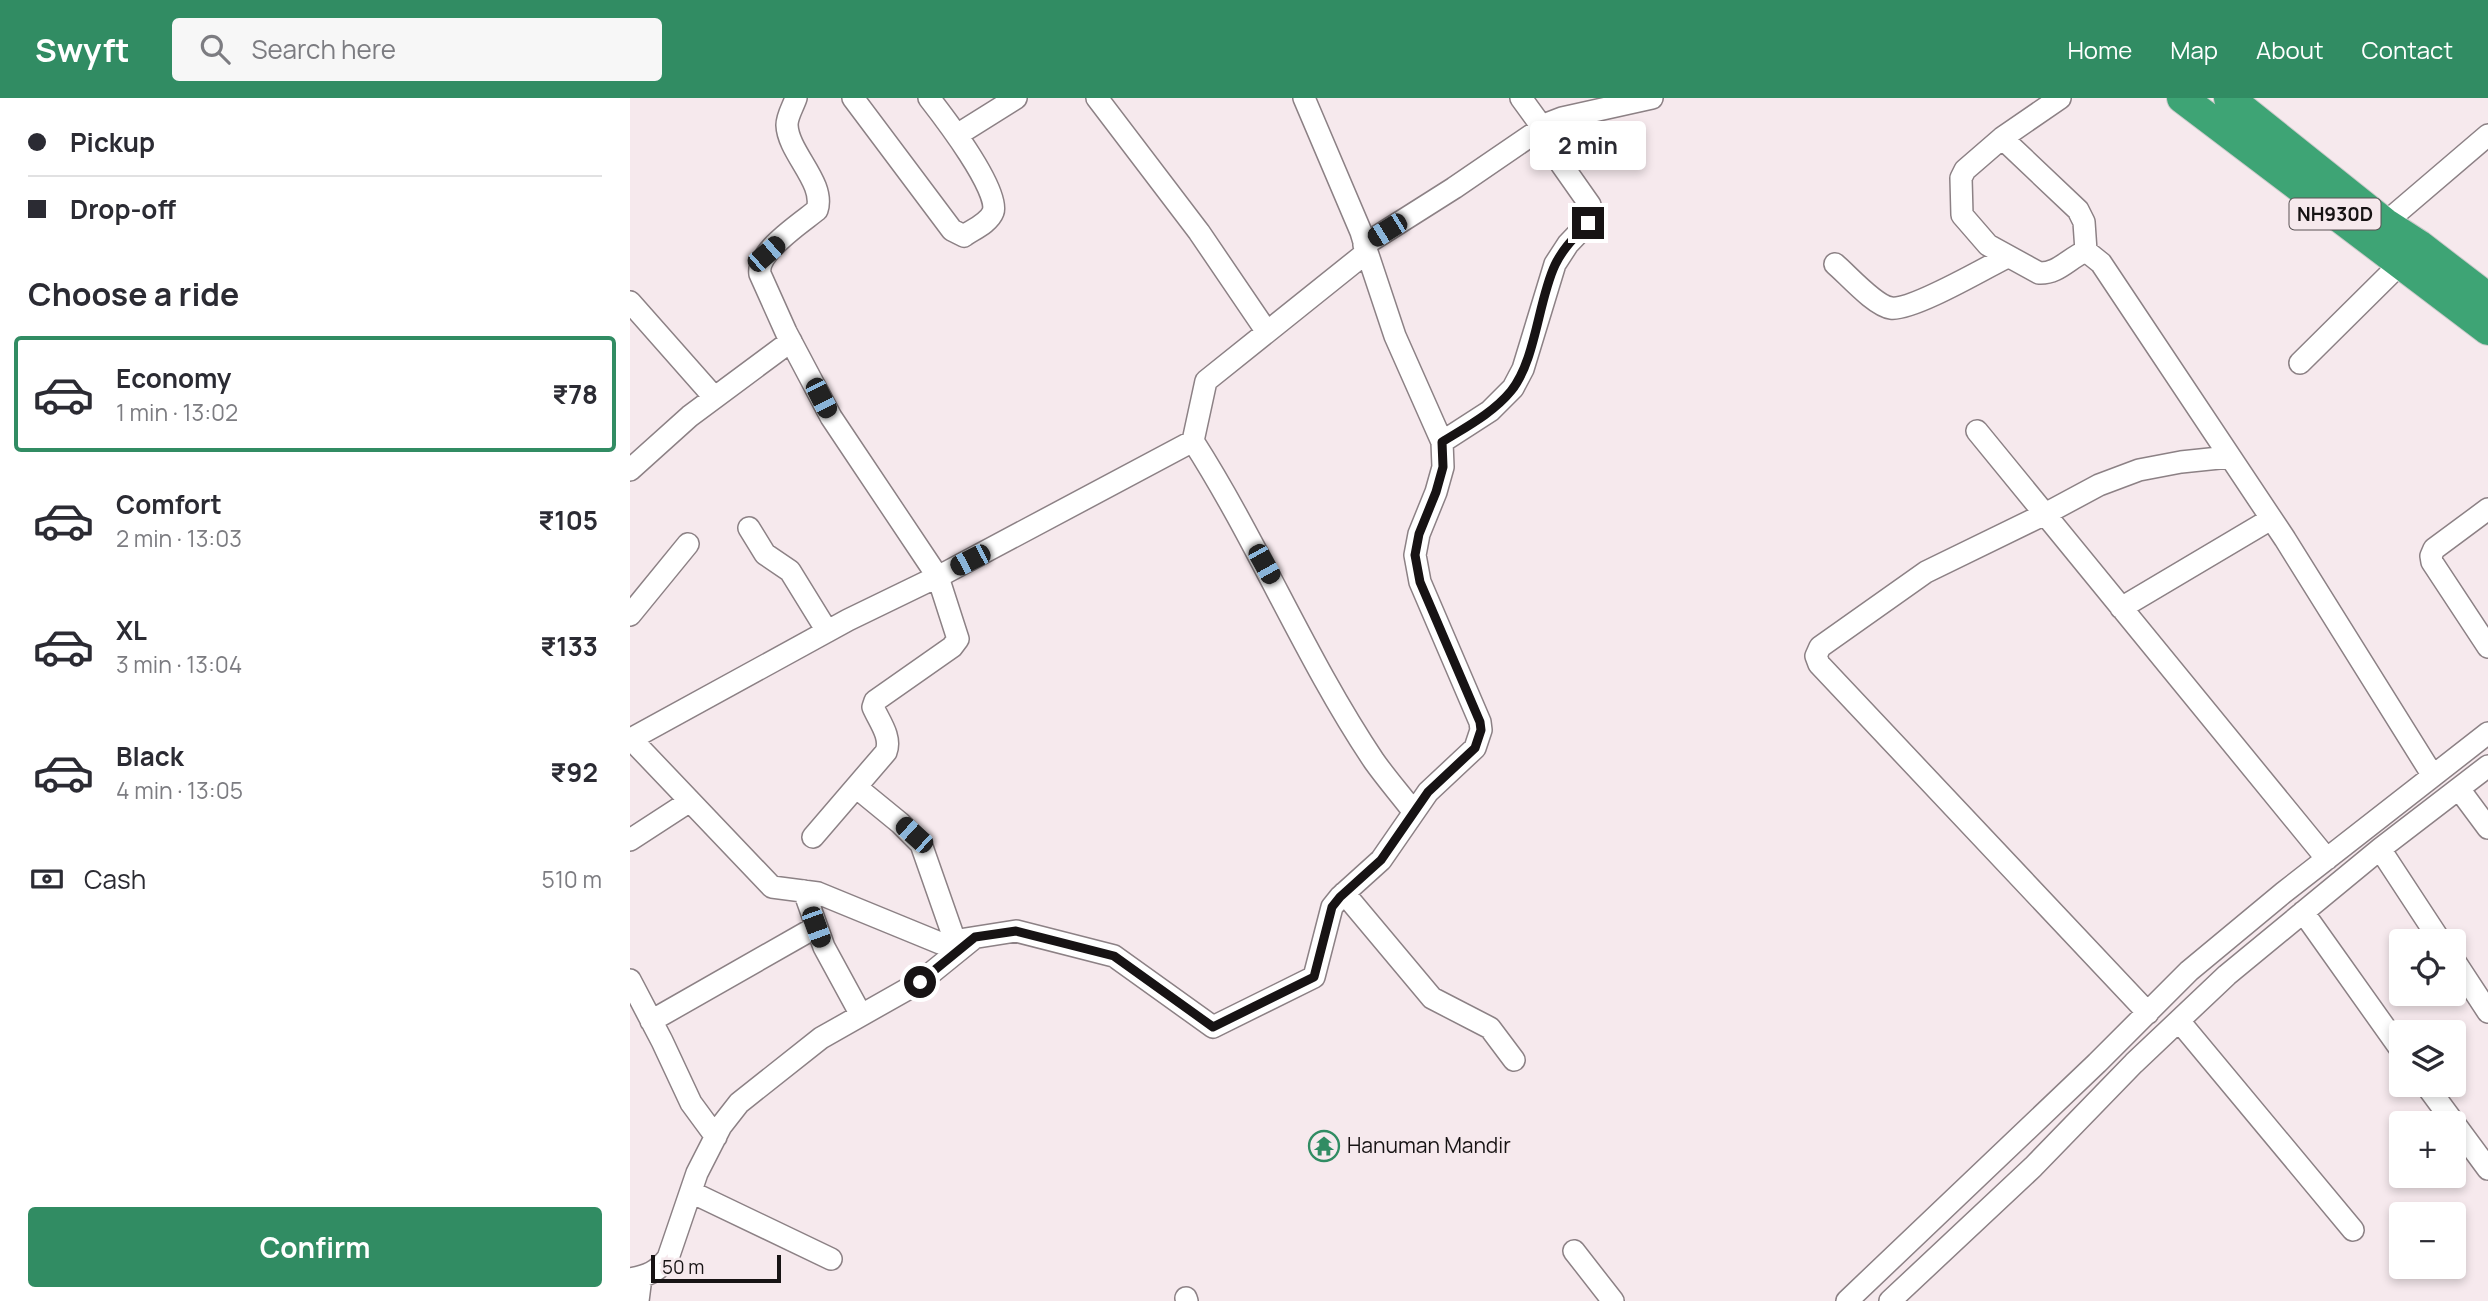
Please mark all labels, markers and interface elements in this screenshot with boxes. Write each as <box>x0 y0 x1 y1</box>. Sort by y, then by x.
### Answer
search box <box>172 18 662 81</box>
text: Swyft <box>35 27 130 72</box>
icon: search <box>196 30 234 68</box>
text: Search here <box>252 31 396 67</box>
text: Home <box>2067 33 2132 66</box>
text: Map <box>2170 33 2218 66</box>
text: About <box>2256 33 2324 66</box>
text: Contact <box>2362 33 2453 66</box>
callout: 2 min <box>1530 122 1646 170</box>
text: Pickup <box>70 124 155 160</box>
text: 2 min <box>1558 129 1618 161</box>
text: Drop-off <box>70 191 176 227</box>
road number: NH930D <box>2290 198 2380 230</box>
route end <box>1572 207 1604 239</box>
car <box>1364 210 1411 250</box>
car <box>744 232 789 276</box>
text: Choose a ride <box>28 272 239 316</box>
text: Economy <box>116 360 231 396</box>
icon: car <box>32 363 95 426</box>
car <box>803 375 840 421</box>
text: ₹78 <box>552 376 598 412</box>
text: 1 min · 13:02 <box>116 396 238 428</box>
text: Comfort <box>116 486 222 522</box>
icon: car <box>32 489 95 552</box>
text: ₹105 <box>538 502 598 538</box>
text: 2 min · 13:03 <box>116 522 242 554</box>
car <box>947 541 994 579</box>
car <box>1245 541 1284 587</box>
text: XL <box>116 612 147 648</box>
icon: car <box>32 615 95 678</box>
text: ₹133 <box>540 628 598 664</box>
text: 3 min · 13:04 <box>116 648 242 680</box>
text: Black <box>116 738 184 774</box>
icon: car <box>32 741 95 804</box>
text: ₹92 <box>550 754 598 790</box>
text: 4 min · 13:05 <box>116 774 243 806</box>
car <box>892 813 937 857</box>
icon: cash <box>28 860 66 898</box>
text: Cash <box>84 861 146 897</box>
text: 510 m <box>542 863 602 895</box>
car <box>799 904 834 950</box>
map controls <box>2389 929 2466 1279</box>
button: locate <box>2389 929 2466 1006</box>
route start <box>904 966 936 998</box>
button: layers <box>2389 1020 2466 1097</box>
button: + <box>2389 1111 2466 1188</box>
temple icon: Hanuman Mandir <box>1307 1129 1341 1163</box>
place label: Hanuman Mandir <box>1347 1131 1511 1159</box>
button: − <box>2389 1202 2466 1279</box>
button: Confirm <box>28 1207 602 1287</box>
scale bar <box>651 1252 780 1284</box>
text: 50 m <box>662 1254 704 1280</box>

